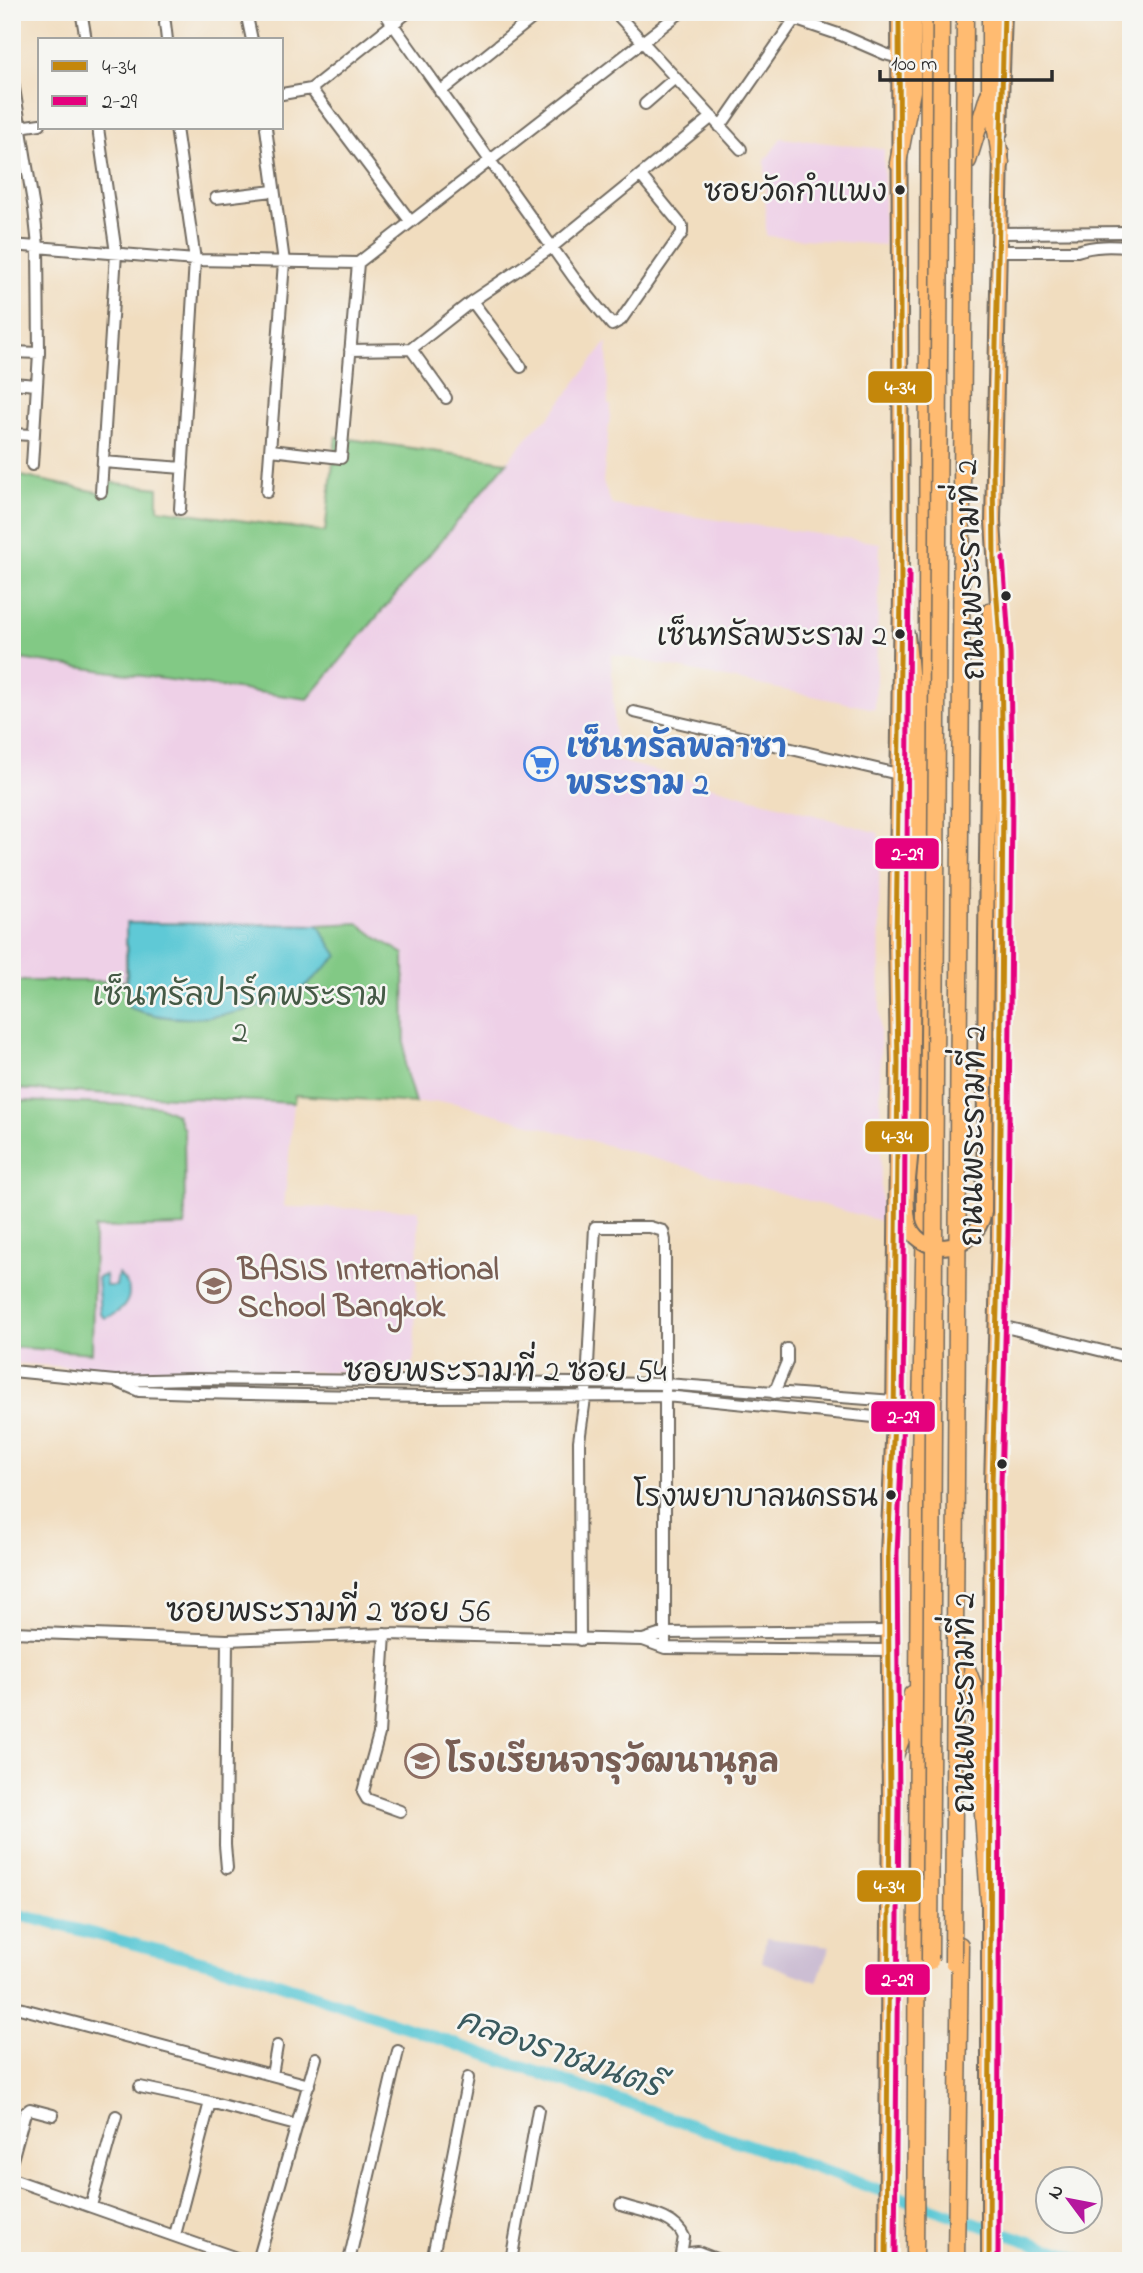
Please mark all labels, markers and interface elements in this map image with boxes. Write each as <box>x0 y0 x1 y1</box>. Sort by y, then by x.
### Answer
legend <box>38 38 284 130</box>
scale bar <box>880 38 1052 82</box>
text: 100 m <box>891 50 937 80</box>
text: 4-34 <box>102 54 136 84</box>
text: 2-29 <box>102 88 138 118</box>
place label: ซอยวัดกำแพง <box>703 172 887 216</box>
marker: ซอยวัดกำแพง <box>893 183 907 197</box>
line badge: 4-34 <box>867 370 933 404</box>
text: 4-34 <box>885 376 915 403</box>
street label: ถนนพระรามที่ 2 <box>936 459 1000 681</box>
unlabelled marker <box>999 589 1013 603</box>
place label: เซ็นทรัลพระราม 2 <box>657 614 887 660</box>
marker: เซ็นทรัลพระราม 2 <box>893 627 907 641</box>
place label: เซ็นทรัลพลาซา พระราม 2 <box>566 723 787 810</box>
supermarket icon: เซ็นทรัลพลาซา พระราม 2 <box>522 745 560 783</box>
line badge: 2-29 <box>874 837 940 870</box>
text: 2-29 <box>890 842 923 869</box>
park label: เซ็นทรัลปาร์คพระราม 2 <box>92 973 388 1058</box>
street label: ถนนพระรามที่ 2 <box>941 1025 1001 1247</box>
line badge: 4-34 <box>864 1120 930 1153</box>
text: 4-34 <box>882 1125 912 1152</box>
place label: BASIS International School Bangkok <box>236 1248 499 1333</box>
school or university icon: BASIS International School Bangkok <box>195 1267 233 1305</box>
street label: ซอยพระรามที่ 2 ซอย 54 <box>343 1341 667 1397</box>
line badge: 2-29 <box>870 1400 936 1433</box>
text: 2-29 <box>886 1405 919 1432</box>
unlabelled marker <box>995 1457 1009 1471</box>
place label: โรงพยาบาลนครธน <box>633 1476 878 1521</box>
marker: โรงพยาบาลนครธน <box>884 1488 898 1502</box>
street label: ซอยพระรามที่ 2 ซอย 56 <box>166 1581 490 1637</box>
street label: ถนนพระรามที่ 2 <box>934 1592 990 1814</box>
place label: โรงเรียนจารุวัฒนานุกูล <box>445 1739 779 1788</box>
school or university icon: โรงเรียนจารุวัฒนานุกูล <box>403 1742 441 1780</box>
line badge: 4-34 <box>856 1869 922 1903</box>
text: 4-34 <box>874 1875 904 1902</box>
line badge: 2-29 <box>864 1963 931 1996</box>
text: 2-29 <box>880 1968 913 1995</box>
water label: คลองราชมนตรี <box>450 1997 675 2115</box>
north arrow <box>1034 2164 1104 2234</box>
text: N <box>1042 2180 1072 2205</box>

